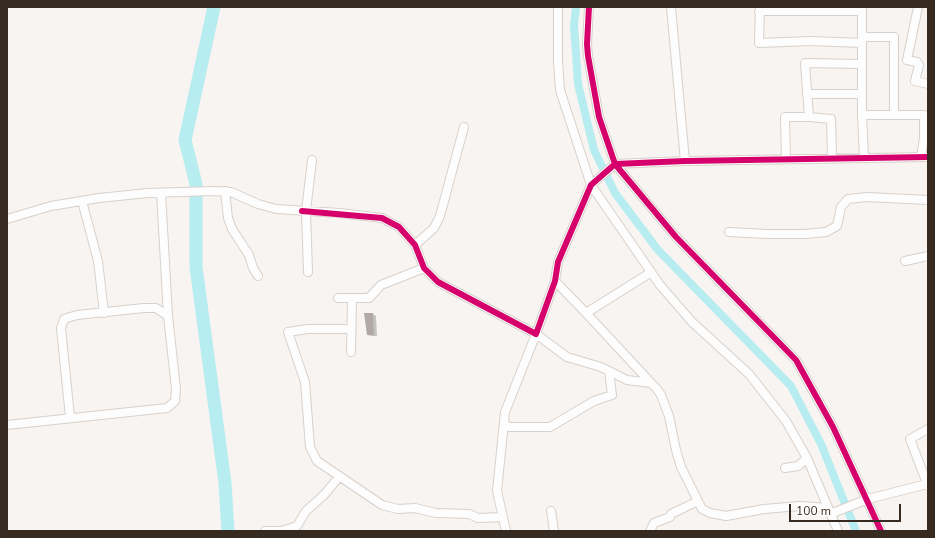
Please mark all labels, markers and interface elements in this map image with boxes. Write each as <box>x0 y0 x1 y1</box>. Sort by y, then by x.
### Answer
scale bar <box>791 496 903 522</box>
text: 100 m <box>796 503 831 519</box>

